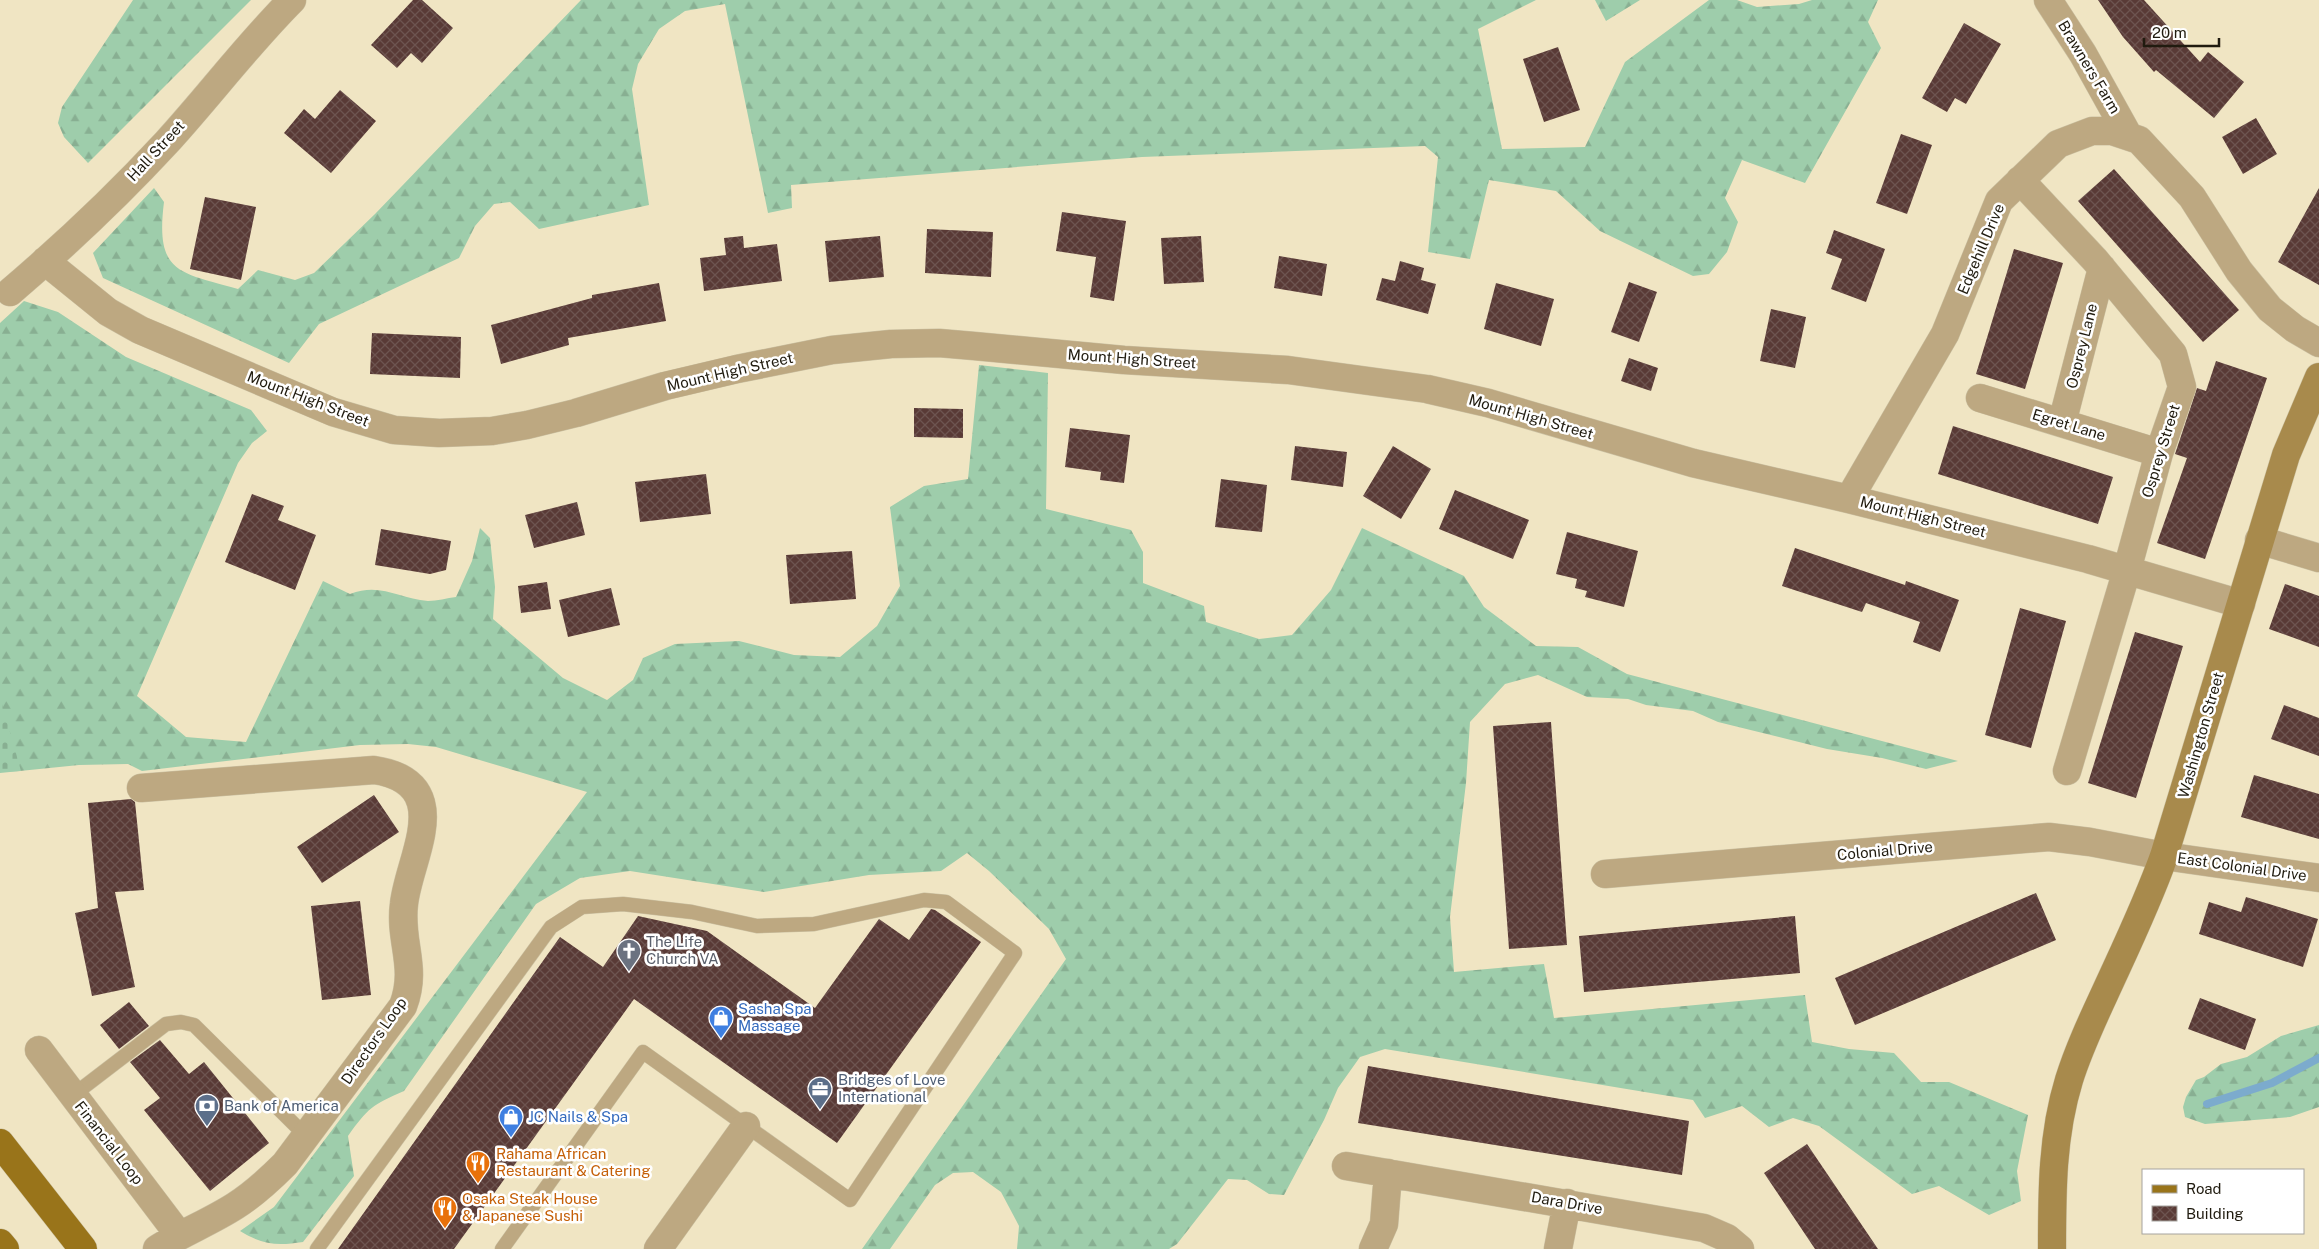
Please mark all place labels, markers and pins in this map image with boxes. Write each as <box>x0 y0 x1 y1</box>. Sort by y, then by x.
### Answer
place label: The Life Church VA <box>646 933 719 967</box>
church icon: The Life Church VA <box>616 938 642 972</box>
place label: Sasha Spa Massage <box>738 1000 812 1034</box>
shop icon: Sasha Spa Massage <box>708 1005 734 1039</box>
place label: Bridges of Love International <box>838 1071 945 1105</box>
office icon: Bridges of Love International <box>807 1076 833 1110</box>
bank icon: Bank of America <box>194 1093 220 1127</box>
place label: Bank of America <box>224 1097 339 1114</box>
shop icon: JC Nails & Spa <box>498 1104 524 1138</box>
place label: JC Nails & Spa <box>528 1108 628 1125</box>
place label: Rahama African Restaurant & Catering <box>496 1145 651 1179</box>
restaurant icon: Rahama African Restaurant & Catering <box>465 1150 491 1184</box>
place label: Osaka Steak House & Japanese Sushi <box>462 1190 598 1224</box>
restaurant icon: Osaka Steak House & Japanese Sushi <box>432 1195 458 1229</box>

